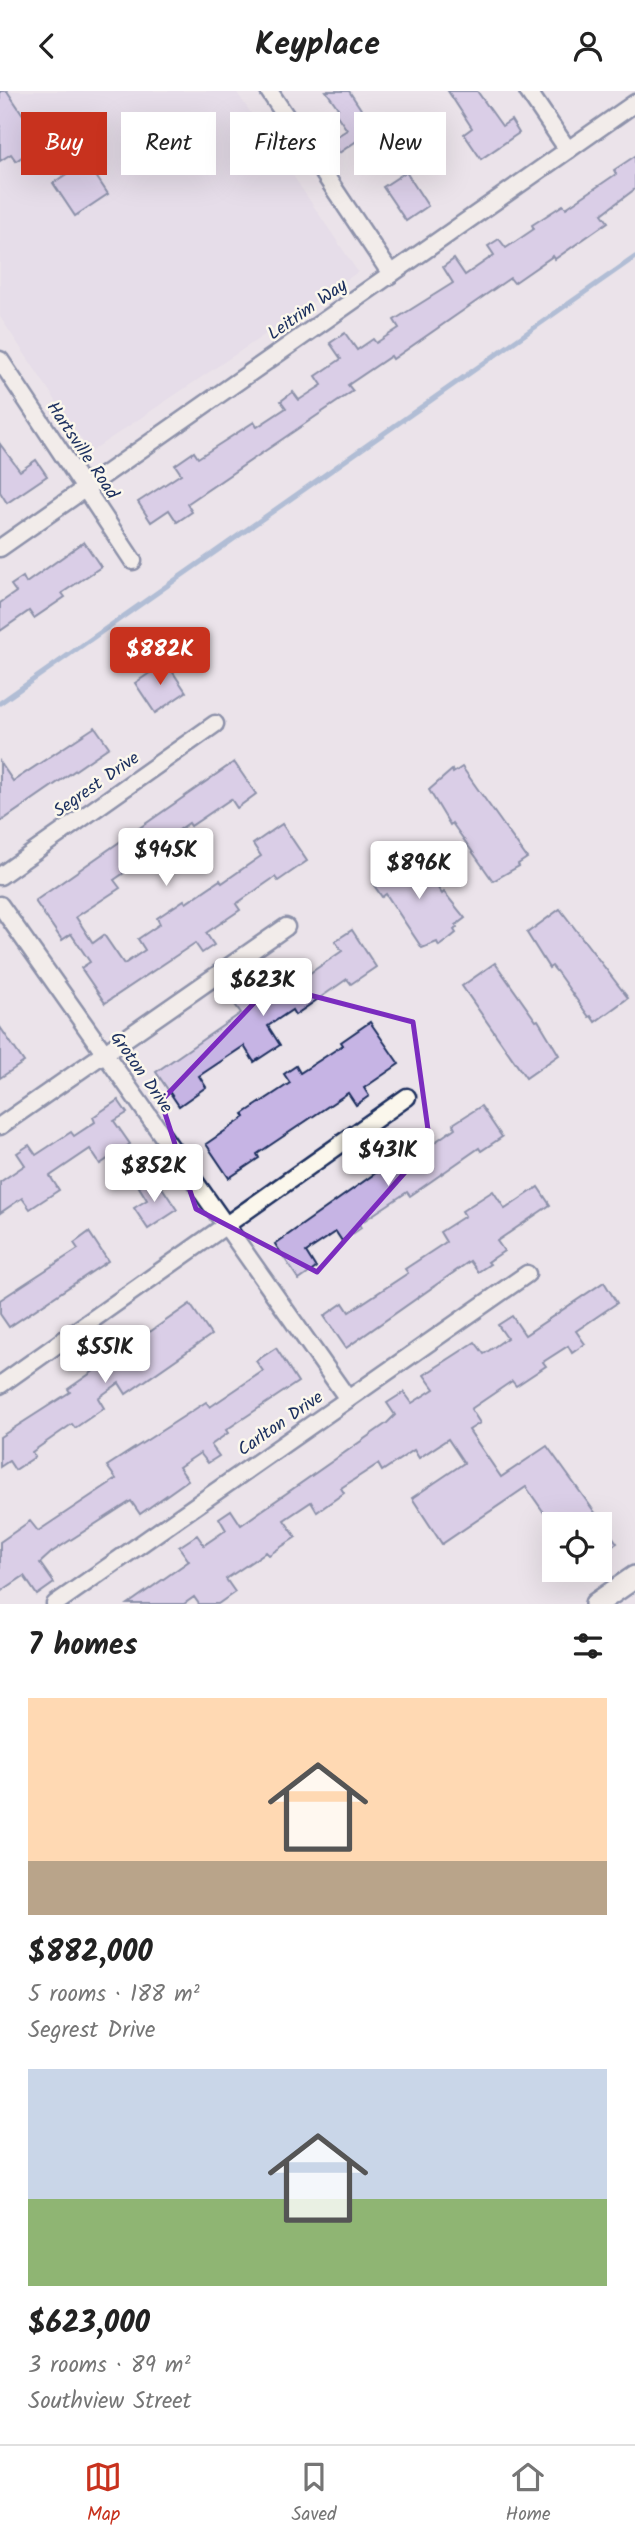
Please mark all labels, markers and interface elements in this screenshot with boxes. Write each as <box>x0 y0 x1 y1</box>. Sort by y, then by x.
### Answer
text: Keyplace <box>255 20 380 71</box>
icon: back <box>28 27 66 65</box>
icon: person <box>569 27 607 65</box>
chip: Buy <box>21 112 107 175</box>
chip: Rent <box>121 112 216 175</box>
chip: Filters <box>230 112 340 175</box>
chip: New <box>354 112 446 175</box>
street label: Leitrim Way <box>262 272 354 348</box>
street label: Hartsville Road <box>38 396 126 507</box>
pin: $882K <box>111 627 209 687</box>
text: $882K <box>126 632 194 668</box>
street label: Segrest Drive <box>48 745 146 826</box>
pin: $945K <box>117 829 215 888</box>
text: $945K <box>134 833 198 869</box>
pin: $896K <box>370 841 468 901</box>
text: $896K <box>386 846 452 882</box>
pin: $623K <box>214 958 312 1018</box>
text: $623K <box>230 963 296 999</box>
street label: Groton Drive <box>102 1026 180 1120</box>
pin: $431K <box>339 1129 437 1188</box>
text: $431K <box>358 1133 418 1169</box>
pin: $852K <box>105 1145 203 1204</box>
text: $852K <box>121 1149 187 1185</box>
pin: $551K <box>56 1325 154 1385</box>
text: $551K <box>76 1330 134 1366</box>
street label: Carlton Drive <box>232 1384 330 1465</box>
map controls <box>542 1512 612 1582</box>
button: locate <box>542 1512 612 1582</box>
text: 7 homes <box>28 1622 138 1670</box>
icon: filters <box>569 1627 607 1665</box>
icon: home <box>255 1744 381 1870</box>
text: $882,000 <box>28 1929 153 1977</box>
text: 5 rooms · 188 m² <box>28 1977 200 2013</box>
text: Segrest Drive <box>28 2013 155 2049</box>
icon: home <box>255 2115 381 2241</box>
text: $623,000 <box>28 2300 150 2348</box>
text: 3 rooms · 89 m² <box>28 2348 191 2384</box>
text: Southview Street <box>28 2384 191 2420</box>
tab: Map <box>84 2458 122 2530</box>
tab: Saved <box>291 2458 337 2530</box>
tab: Home <box>505 2458 551 2530</box>

